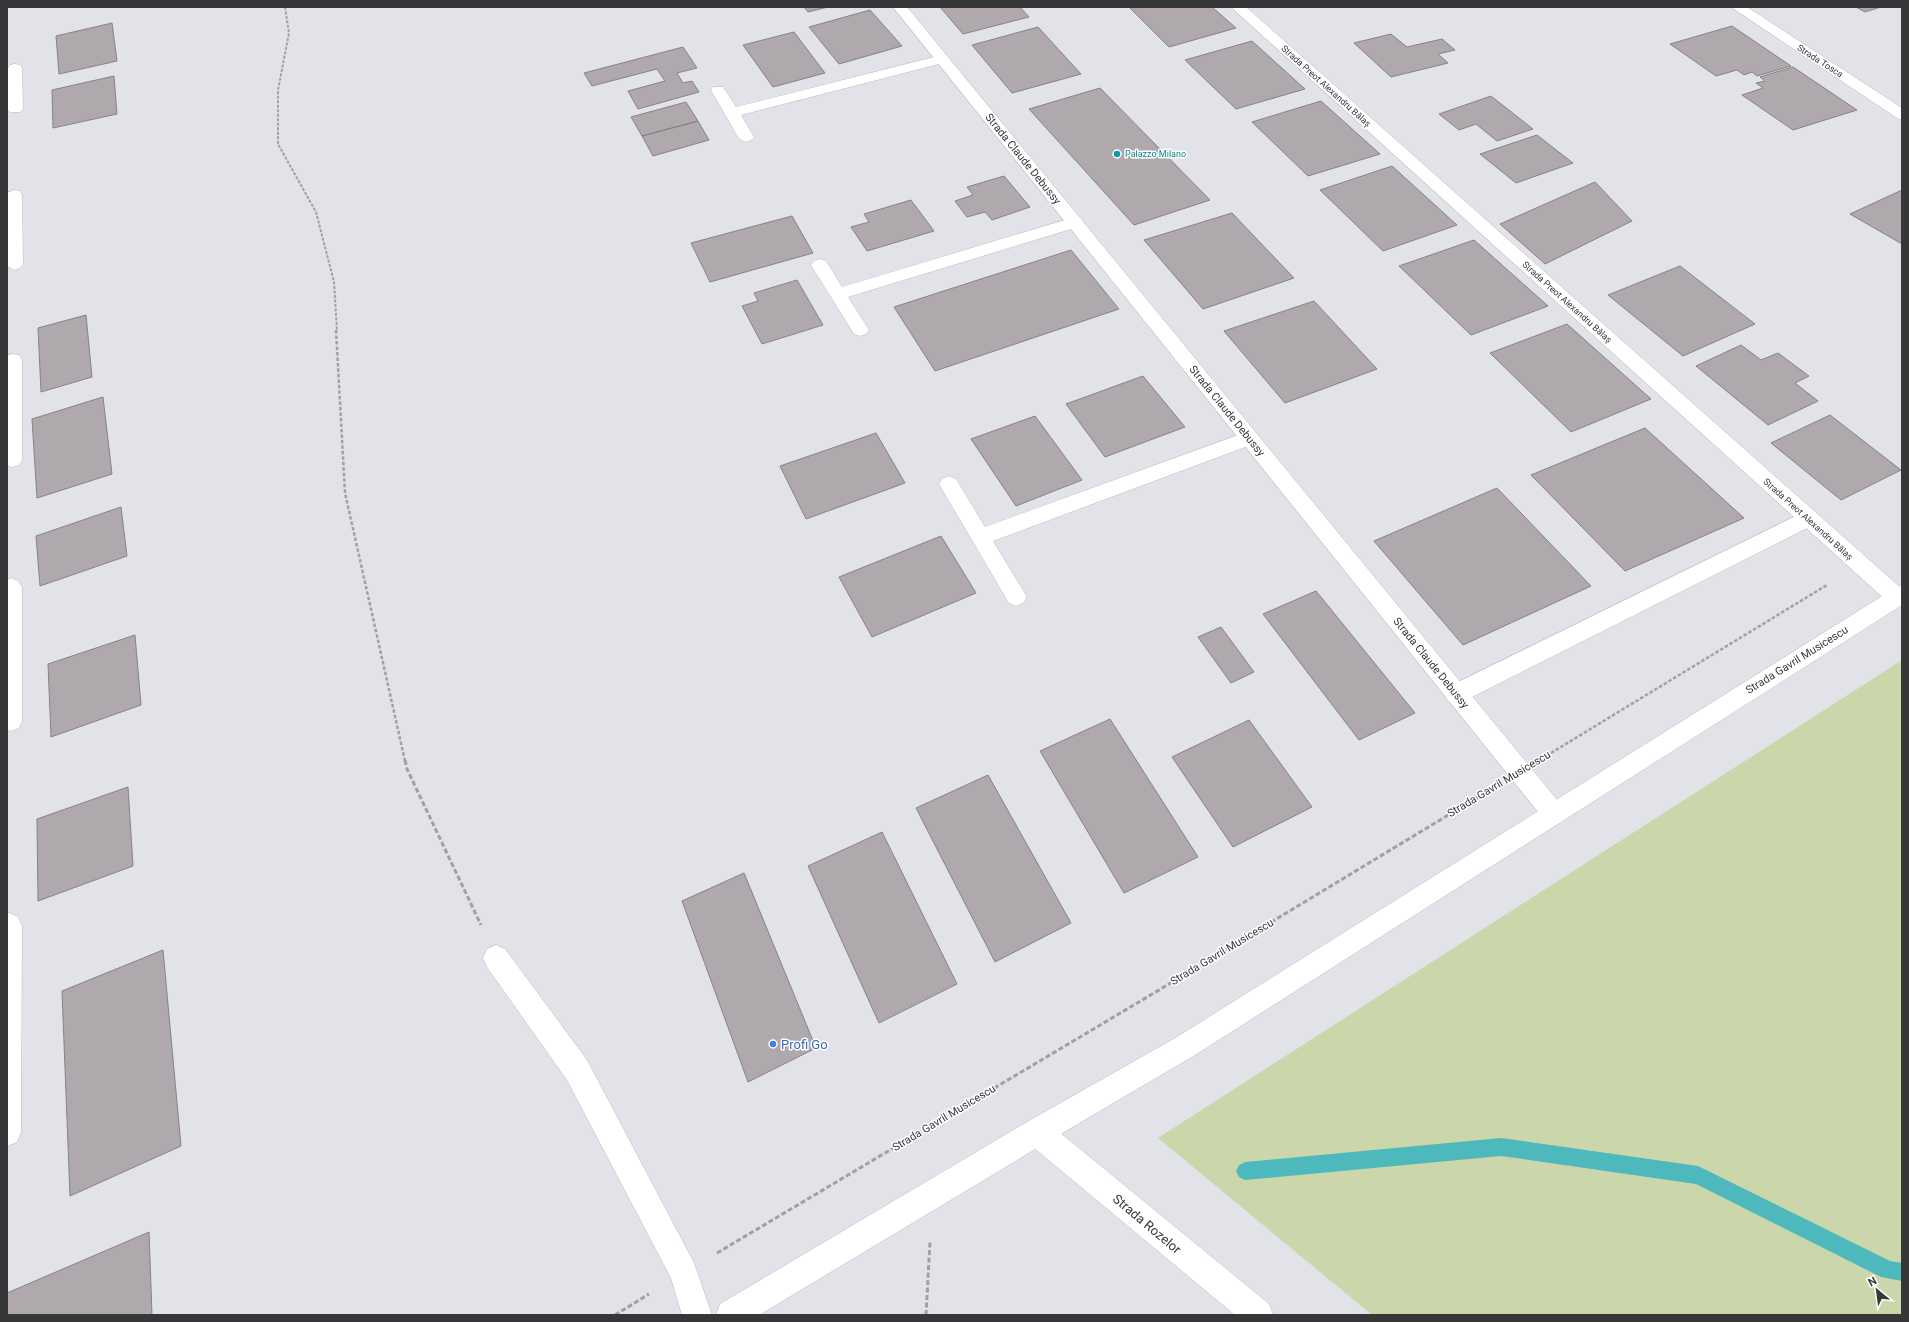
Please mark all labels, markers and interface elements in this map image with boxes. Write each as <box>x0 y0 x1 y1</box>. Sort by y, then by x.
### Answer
street label: Strada Preot Alexandru Bălaș <box>1279 43 1373 130</box>
street label: Strada Tosca <box>1795 43 1845 80</box>
street label: Strada Claude Debussy <box>982 111 1064 208</box>
marker: Palazzo Milano <box>1112 149 1122 159</box>
place label: Palazzo Milano <box>1125 149 1186 159</box>
street label: Strada Preot Alexandru Bălaș <box>1520 259 1614 346</box>
street label: Strada Claude Debussy <box>1186 363 1268 460</box>
street label: Strada Preot Alexandru Bălaș <box>1761 476 1855 563</box>
street label: Strada Claude Debussy <box>1390 615 1472 712</box>
street label: Strada Gavril Musicescu <box>1743 623 1851 697</box>
street label: Strada Gavril Musicescu <box>1445 748 1553 820</box>
street label: Strada Gavril Musicescu <box>1168 916 1276 988</box>
place label: Profi Go <box>781 1037 828 1052</box>
marker: Profi Go <box>768 1039 778 1049</box>
street label: Strada Gavril Musicescu <box>890 1082 998 1154</box>
street label: Strada Rozelor <box>1110 1191 1185 1257</box>
north arrow <box>1857 1270 1897 1310</box>
text: N <box>1866 1274 1879 1289</box>

